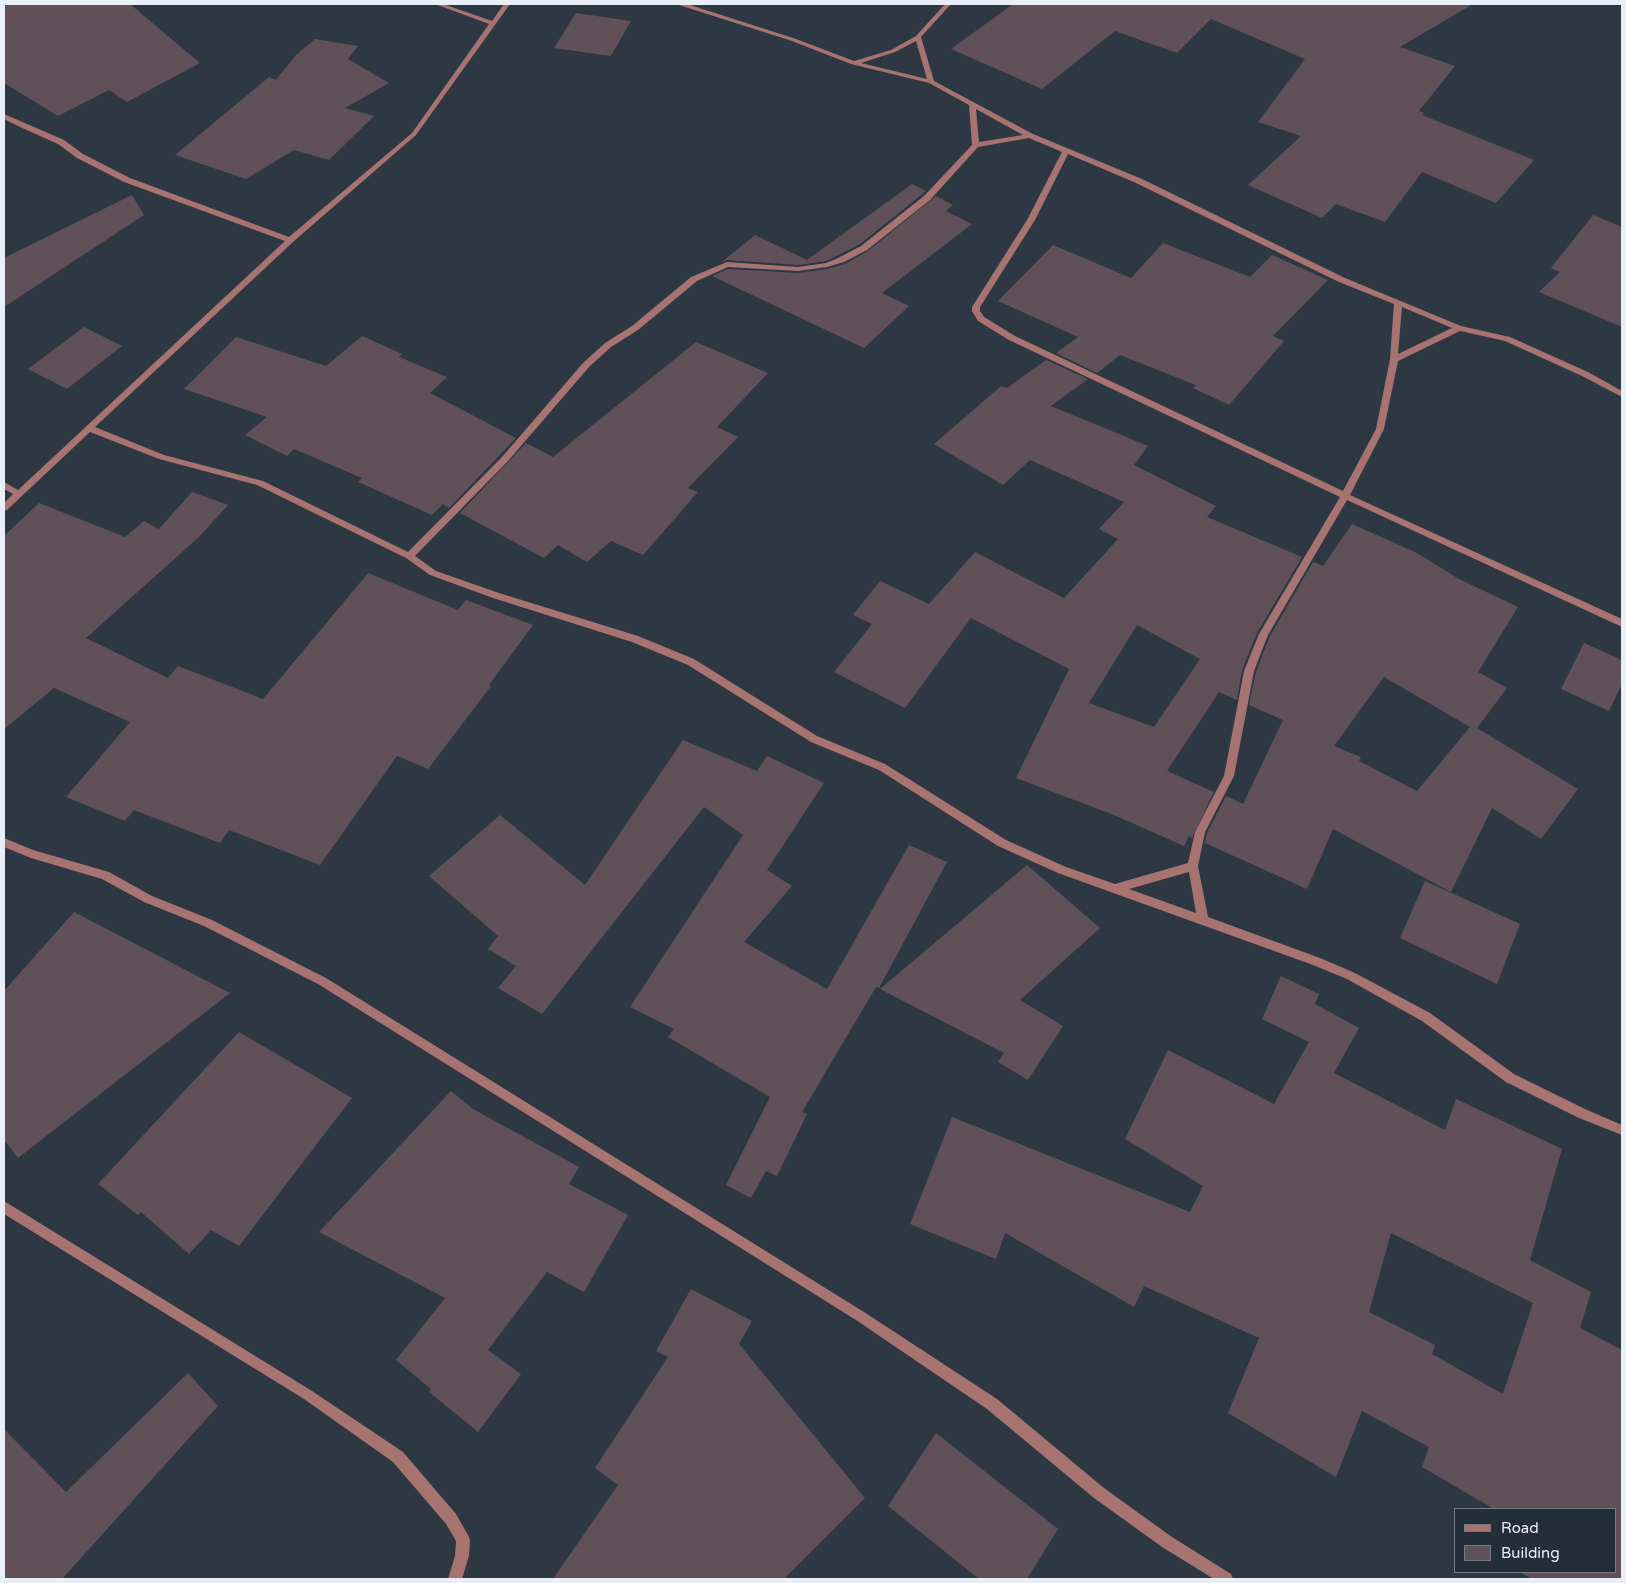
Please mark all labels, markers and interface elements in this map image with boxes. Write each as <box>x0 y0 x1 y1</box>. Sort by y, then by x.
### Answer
legend <box>1454 1508 1616 1573</box>
text: Road <box>1501 1519 1539 1537</box>
text: Building <box>1501 1544 1560 1562</box>

